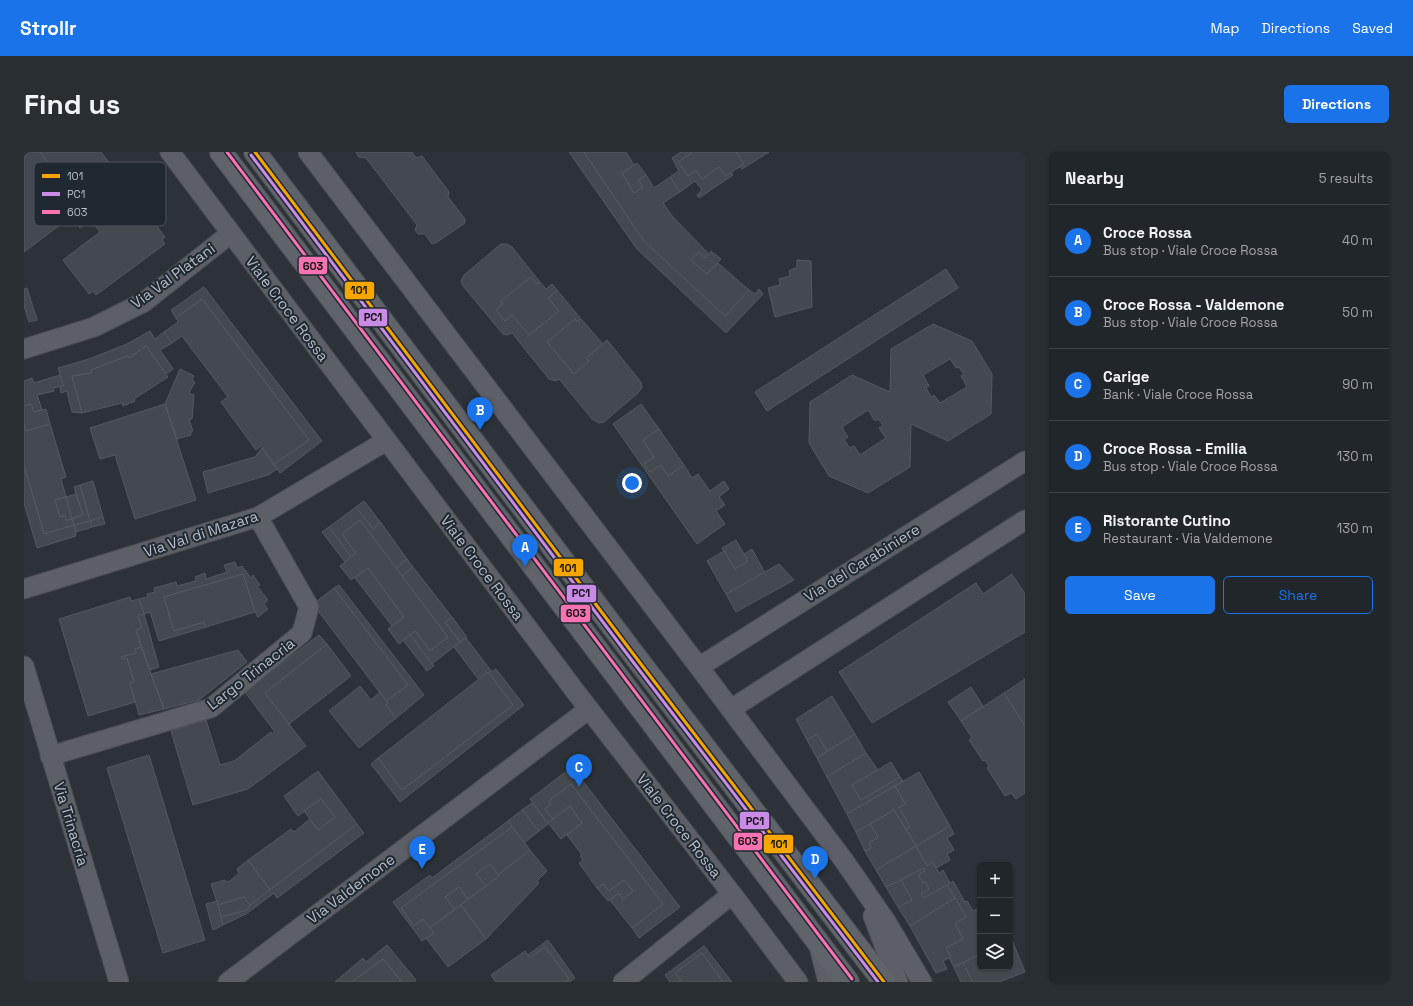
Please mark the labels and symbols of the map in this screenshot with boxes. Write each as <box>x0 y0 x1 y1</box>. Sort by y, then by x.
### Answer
legend <box>34 162 166 226</box>
text: 101 <box>67 169 83 183</box>
text: PC1 <box>67 187 85 201</box>
text: 603 <box>67 205 88 219</box>
street label: Via Val Platani <box>127 239 218 312</box>
street label: Viale Croce Rossa <box>242 252 333 365</box>
line badge: 603 <box>298 256 328 275</box>
text: 603 <box>303 259 324 273</box>
line badge: 101 <box>344 281 375 300</box>
text: 101 <box>350 283 368 297</box>
line badge: PC1 <box>358 308 388 327</box>
text: PC1 <box>364 310 382 324</box>
pin: B <box>467 397 493 430</box>
your location <box>622 473 642 493</box>
street label: Via Val di Mazara <box>141 506 261 561</box>
street label: Viale Croce Rossa <box>437 511 528 624</box>
street label: Via del Carabiniere <box>800 519 923 606</box>
pin: A <box>512 534 538 567</box>
line badge: 101 <box>553 558 584 577</box>
text: 101 <box>559 561 577 575</box>
line badge: PC1 <box>566 584 597 603</box>
text: PC1 <box>572 586 590 600</box>
line badge: 603 <box>560 604 591 623</box>
text: 603 <box>566 606 587 620</box>
street label: Largo Trinacria <box>203 633 299 714</box>
pin: C <box>566 754 592 787</box>
street label: Viale Croce Rossa <box>633 770 726 882</box>
street label: Via Trinacria <box>50 780 93 868</box>
line badge: PC1 <box>739 811 770 830</box>
text: PC1 <box>746 814 764 828</box>
line badge: 603 <box>733 832 763 851</box>
text: 603 <box>738 834 759 848</box>
line badge: 101 <box>763 834 794 854</box>
pin: E <box>409 836 435 869</box>
text: 101 <box>770 837 788 851</box>
pin: D <box>802 846 828 879</box>
street label: Via Valdemone <box>303 849 398 928</box>

